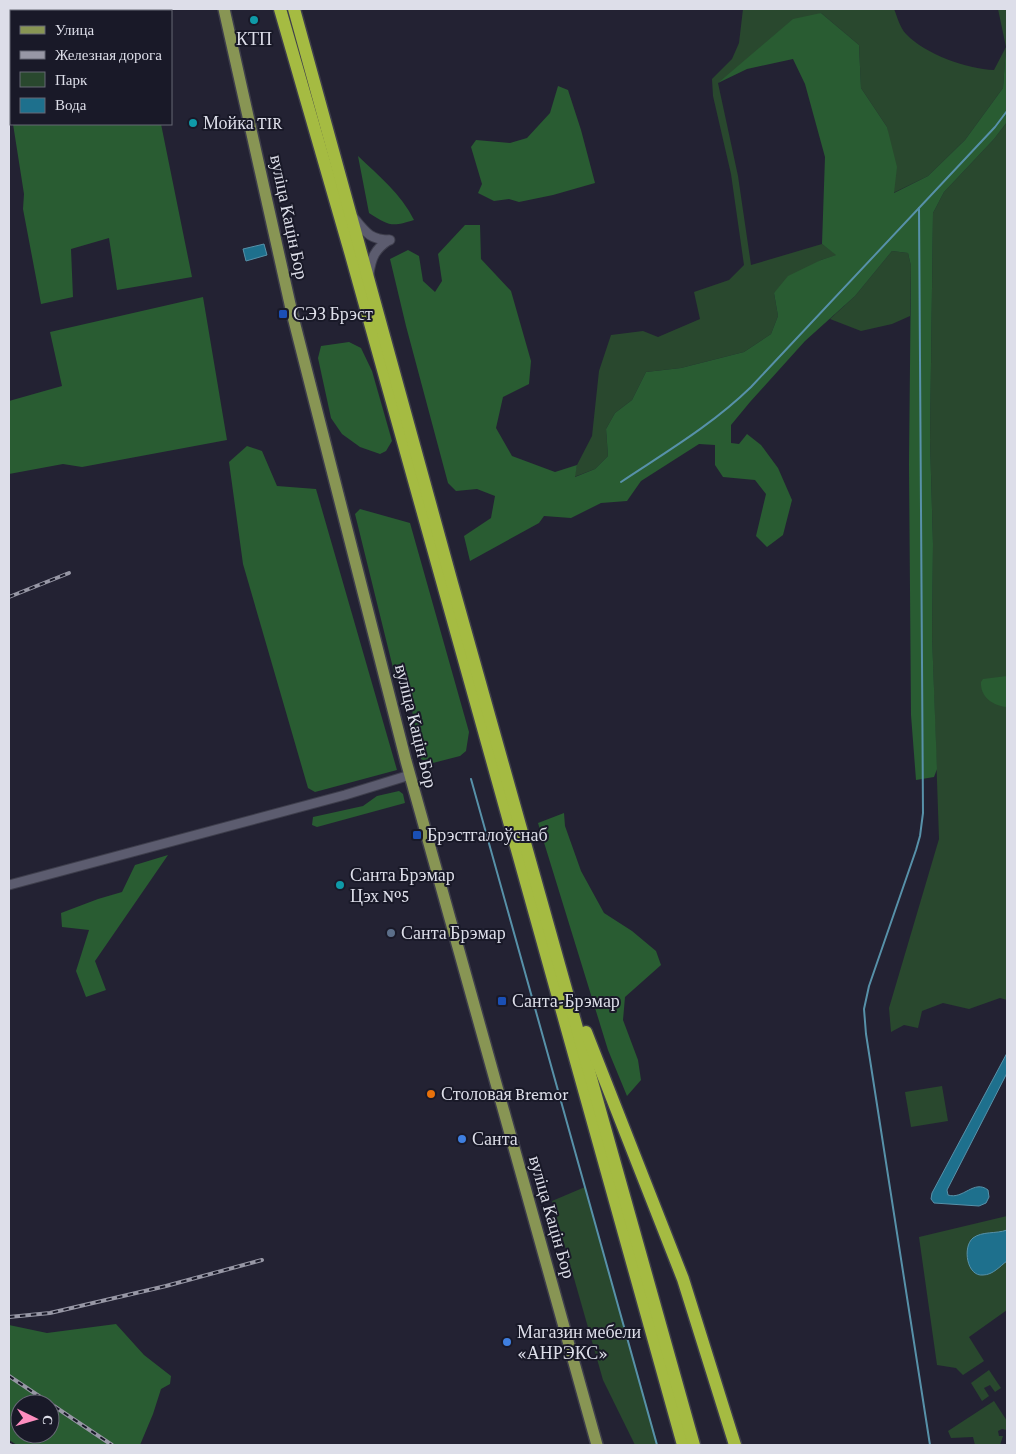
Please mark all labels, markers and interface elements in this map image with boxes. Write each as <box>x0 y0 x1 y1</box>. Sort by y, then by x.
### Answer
legend <box>10 10 172 125</box>
marker: КТП <box>248 14 260 26</box>
text: Улица <box>55 22 94 38</box>
place label: КТП <box>236 29 272 49</box>
text: Железная дорога <box>55 47 162 63</box>
text: Парк <box>55 72 88 88</box>
text: Вода <box>55 97 87 113</box>
place label: Мойка TIR <box>203 113 283 133</box>
marker: Мойка TIR <box>187 117 199 129</box>
street label: вуліца Кацін Бор <box>266 153 312 281</box>
place label: СЭЗ Брэст <box>293 304 373 324</box>
marker: СЭЗ Брэст <box>277 308 289 320</box>
street label: вуліца Кацін Бор <box>391 662 441 790</box>
place label: Брэстгалоўснаб <box>427 825 548 845</box>
marker: Брэстгалоўснаб <box>411 829 423 841</box>
place label: Санта Брэмар Цэх №5 <box>350 865 455 906</box>
marker: Санта Брэмар Цэх №5 <box>334 879 346 891</box>
place label: Санта Брэмар <box>401 923 506 943</box>
marker: Санта Брэмар <box>385 927 397 939</box>
place label: Санта-Брэмар <box>512 991 620 1011</box>
marker: Санта-Брэмар <box>496 995 508 1007</box>
place label: Столовая Bremor <box>441 1084 569 1104</box>
marker: Столовая Bremor <box>425 1088 437 1100</box>
place label: Санта <box>472 1129 518 1149</box>
marker: Санта <box>456 1133 468 1145</box>
street label: вуліца Кацін Бор <box>525 1153 579 1281</box>
place label: Магазин мебели «АНРЭКС» <box>517 1322 641 1363</box>
marker: Магазин мебели «АНРЭКС» <box>501 1336 513 1348</box>
north arrow <box>10 1394 60 1444</box>
text: С <box>40 1414 56 1426</box>

